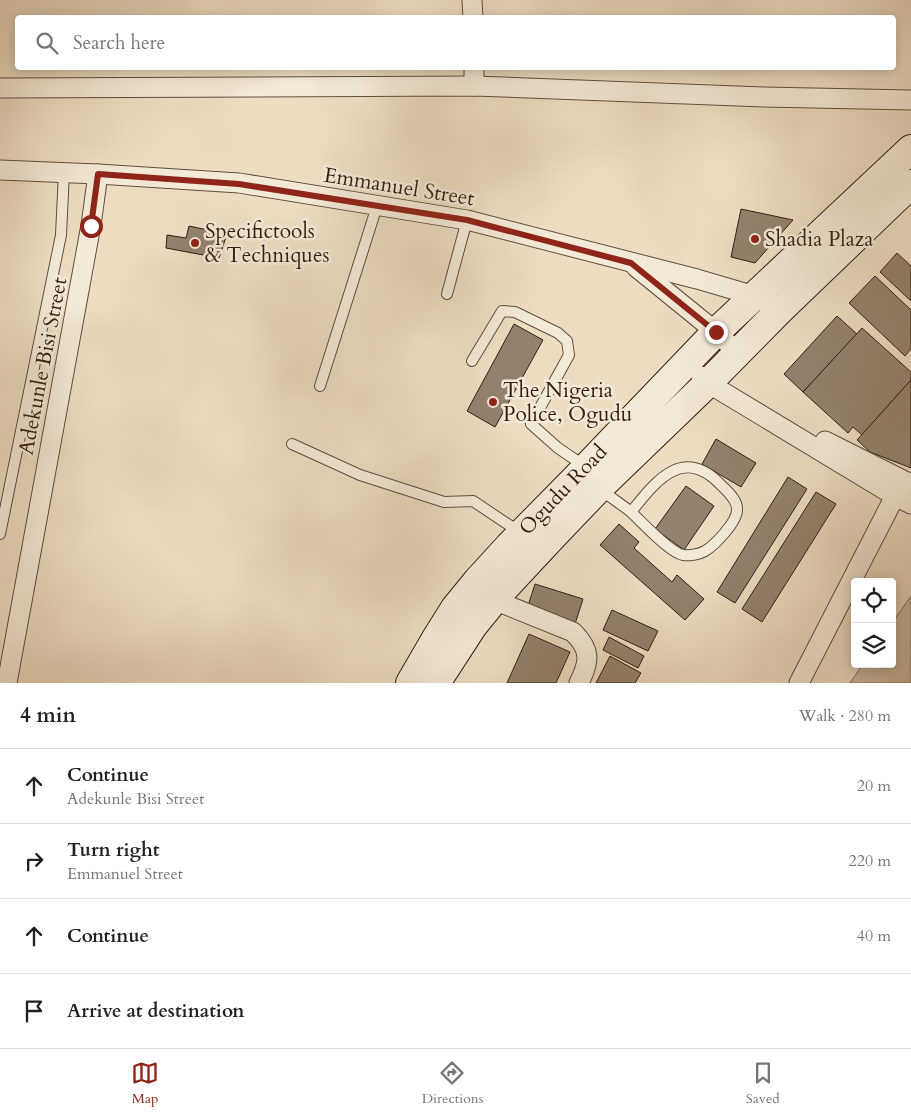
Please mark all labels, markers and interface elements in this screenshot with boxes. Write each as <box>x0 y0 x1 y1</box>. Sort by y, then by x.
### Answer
search box <box>15 15 896 70</box>
icon: search <box>33 29 61 57</box>
text: Search here <box>73 30 165 56</box>
street label: Emmanuel Street <box>322 161 477 213</box>
route start <box>80 215 103 238</box>
place label: Specifictools & Techniques <box>205 217 329 270</box>
place label: Shadia Plaza <box>765 225 873 254</box>
marker: Shadia Plaza <box>749 233 761 245</box>
marker: Specifictools & Techniques <box>189 237 201 249</box>
street label: Adekunle Bisi Street <box>12 274 74 457</box>
route end <box>705 321 728 344</box>
place label: The Nigeria Police, Ogudu <box>503 376 632 429</box>
marker: The Nigeria Police, Ogudu <box>487 396 499 408</box>
street label: Ogudu Road <box>512 438 614 542</box>
map controls <box>851 578 896 668</box>
button: locate <box>851 578 896 623</box>
button: layers <box>851 623 896 668</box>
text: 4 min <box>20 701 76 730</box>
text: Walk · 280 m <box>799 705 891 727</box>
text: Continue <box>67 762 149 788</box>
icon: ahead <box>20 772 48 800</box>
text: 20 m <box>857 775 891 797</box>
text: Adekunle Bisi Street <box>67 788 204 810</box>
text: Turn right <box>67 837 159 863</box>
icon: right <box>20 847 48 875</box>
text: 220 m <box>849 850 891 872</box>
text: Emmanuel Street <box>67 863 183 885</box>
icon: ahead <box>20 922 48 950</box>
text: Continue <box>67 923 149 949</box>
text: 40 m <box>857 925 891 947</box>
icon: arrive <box>20 997 48 1025</box>
text: Arrive at destination <box>67 998 244 1024</box>
tab: Map <box>131 1059 159 1108</box>
tab: Directions <box>422 1059 483 1108</box>
tab: Saved <box>746 1059 780 1108</box>

